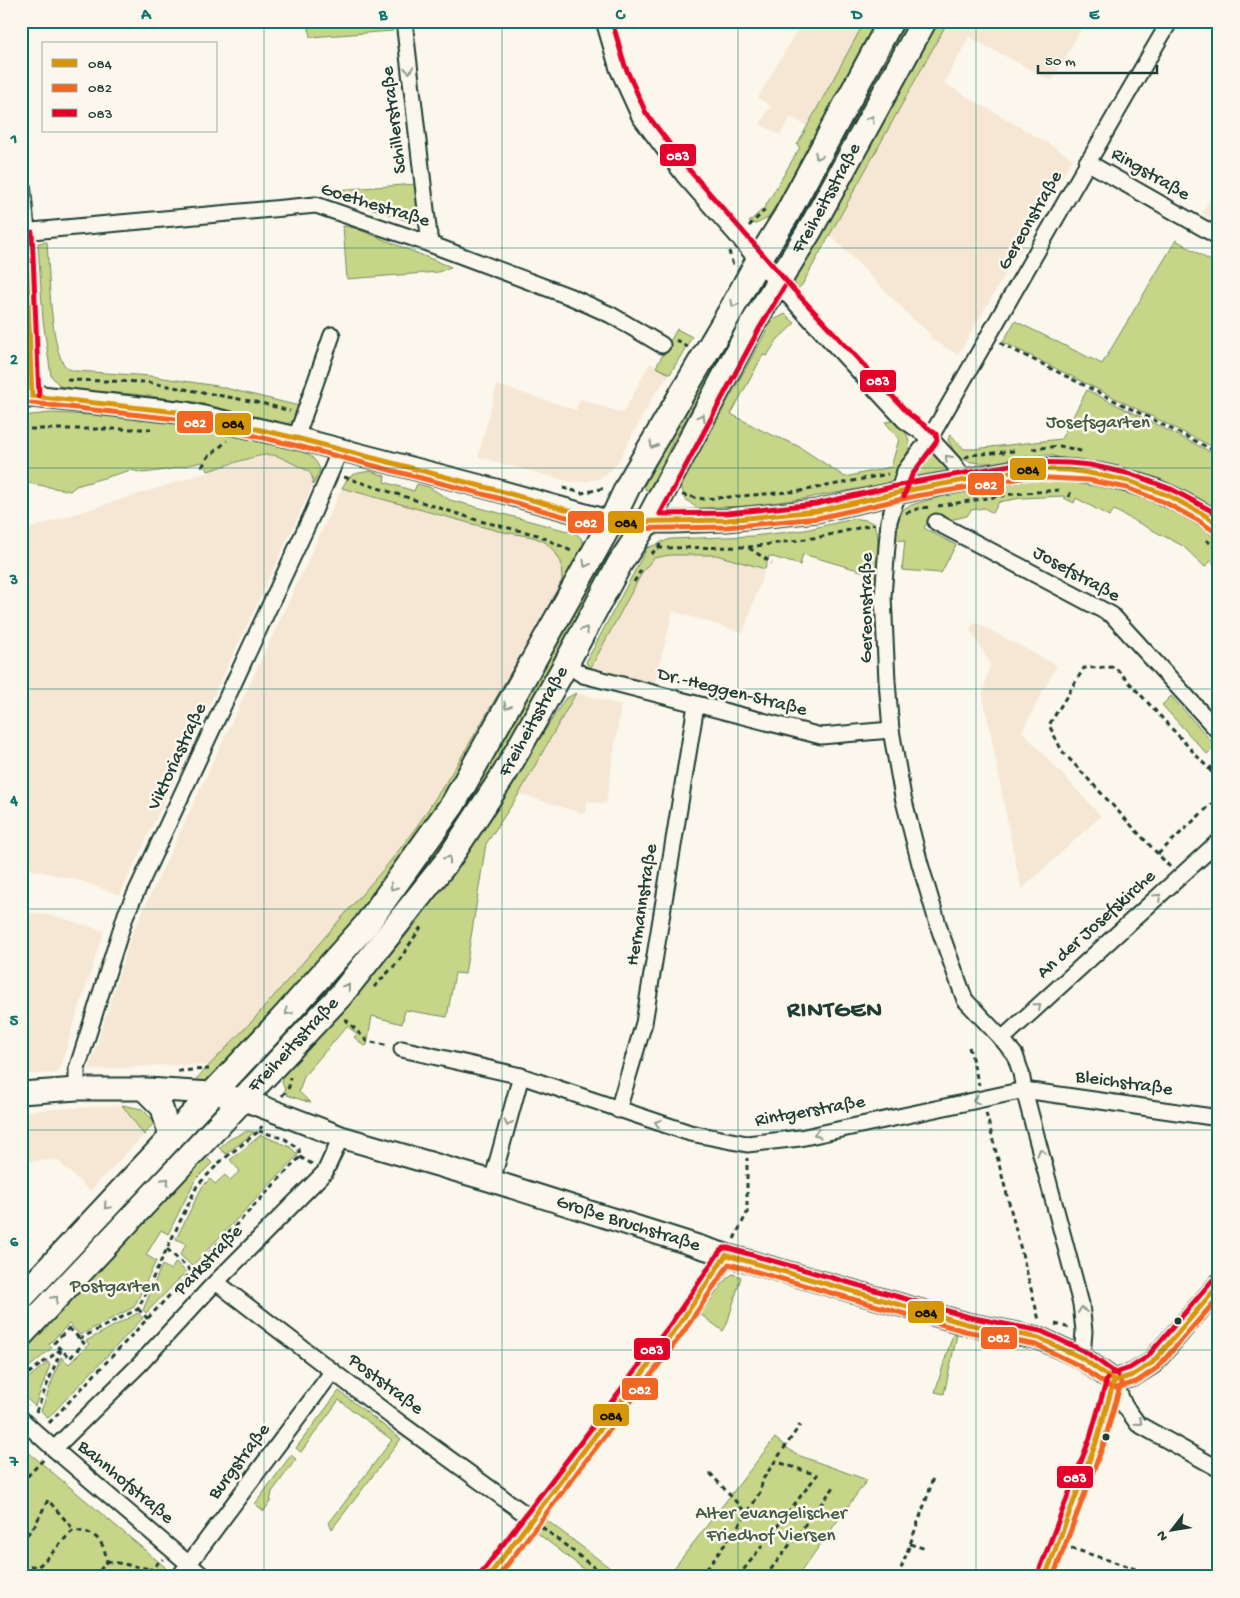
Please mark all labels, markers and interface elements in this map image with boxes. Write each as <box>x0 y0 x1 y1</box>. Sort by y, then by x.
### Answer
text: A <box>140 7 152 26</box>
text: B <box>378 7 388 26</box>
text: C <box>615 7 626 26</box>
text: D <box>850 7 863 26</box>
text: E <box>1089 7 1100 26</box>
legend <box>42 42 218 132</box>
scale bar <box>1038 42 1156 74</box>
text: 50 m <box>1045 53 1076 71</box>
text: 084 <box>88 56 112 74</box>
street label: Schillerstraße <box>377 65 413 175</box>
one-way arrow <box>403 66 414 74</box>
text: 082 <box>88 80 112 98</box>
text: 083 <box>88 106 113 124</box>
one-way arrow <box>864 115 874 124</box>
text: 1 <box>10 131 17 150</box>
street label: Freiheitsstraße <box>786 139 867 259</box>
line badge: 083 <box>659 143 697 167</box>
street label: Ringstraße <box>1106 143 1194 207</box>
text: 083 <box>667 149 689 166</box>
one-way arrow <box>814 151 824 160</box>
street label: Gereonstraße <box>993 167 1069 275</box>
street label: Goethestraße <box>318 179 432 234</box>
one-way arrow <box>730 299 740 308</box>
text: 2 <box>10 352 18 371</box>
line badge: 083 <box>859 369 897 393</box>
text: 083 <box>867 374 889 391</box>
line badge: 082 <box>176 410 214 434</box>
line badge: 084 <box>214 412 252 436</box>
park label: Josefsgarten <box>1046 412 1150 435</box>
one-way arrow <box>696 413 706 422</box>
text: 082 <box>184 416 206 433</box>
text: 084 <box>222 417 244 434</box>
one-way arrow <box>649 439 659 448</box>
one-way arrow <box>945 454 954 463</box>
line badge: 084 <box>1009 457 1047 481</box>
text: 084 <box>1017 463 1039 480</box>
line badge: 082 <box>967 472 1005 496</box>
text: 082 <box>975 478 997 495</box>
line badge: 082 <box>567 510 605 534</box>
line badge: 084 <box>607 510 645 534</box>
text: 082 <box>575 516 597 533</box>
text: 084 <box>615 516 637 533</box>
street label: Josefstraße <box>1028 542 1124 608</box>
street label: Gereonstraße <box>856 553 879 663</box>
one-way arrow <box>583 559 593 568</box>
text: 3 <box>9 572 18 591</box>
one-way arrow <box>579 626 589 635</box>
street label: Freiheitsstraße <box>493 662 574 782</box>
street label: Dr.-Heggen-Straße <box>653 663 809 723</box>
street label: Viktoriastraße <box>143 700 213 815</box>
one-way arrow <box>504 701 514 710</box>
text: 4 <box>9 793 18 812</box>
street label: Hermannstraße <box>622 842 664 967</box>
one-way arrow <box>442 856 451 865</box>
street label: An der Josefskirche <box>1033 865 1161 984</box>
one-way arrow <box>390 881 399 891</box>
one-way arrow <box>1152 894 1161 903</box>
one-way arrow <box>342 984 350 993</box>
street label: Freiheitsstraße <box>243 992 344 1098</box>
district label: RINTGEN <box>786 997 883 1026</box>
one-way arrow <box>1032 1003 1041 1012</box>
one-way arrow <box>285 1006 294 1015</box>
text: 5 <box>10 1013 19 1032</box>
street label: Bleichstraße <box>1073 1066 1174 1102</box>
street label: Rintgerstraße <box>753 1091 867 1133</box>
one-way arrow <box>971 1094 980 1104</box>
one-way arrow <box>504 1119 514 1127</box>
one-way arrow <box>654 1119 663 1129</box>
one-way arrow <box>813 1128 821 1139</box>
one-way arrow <box>1036 1148 1047 1157</box>
one-way arrow <box>160 1177 169 1186</box>
street label: Große Bruchstraße <box>553 1190 703 1258</box>
one-way arrow <box>104 1200 113 1209</box>
street label: Parkstraße <box>169 1221 249 1302</box>
text: 6 <box>10 1234 19 1253</box>
park label: Postgarten <box>69 1276 160 1299</box>
one-way arrow <box>49 1296 58 1305</box>
line badge: 084 <box>907 1300 945 1324</box>
one-way arrow <box>1077 1305 1088 1313</box>
text: 084 <box>915 1306 937 1323</box>
unlabelled marker <box>1173 1316 1183 1326</box>
line badge: 082 <box>980 1326 1018 1350</box>
text: 082 <box>988 1331 1010 1348</box>
line badge: 083 <box>633 1337 671 1361</box>
text: 083 <box>641 1343 663 1360</box>
street label: Poststraße <box>342 1349 427 1421</box>
line badge: 082 <box>621 1377 659 1401</box>
text: 082 <box>629 1383 651 1400</box>
line badge: 084 <box>592 1403 630 1427</box>
text: 084 <box>600 1409 622 1426</box>
one-way arrow <box>1133 1417 1142 1426</box>
street label: Burgstraße <box>203 1419 276 1505</box>
unlabelled marker <box>1101 1432 1111 1442</box>
street label: Bahnhofstraße <box>71 1435 178 1530</box>
text: 7 <box>9 1454 19 1473</box>
line badge: 083 <box>1056 1465 1094 1489</box>
text: 083 <box>1064 1471 1086 1488</box>
park label: Alter evangelischer Friedhof Viersen <box>695 1503 849 1548</box>
north arrow <box>1148 1506 1198 1556</box>
text: N <box>1153 1527 1173 1544</box>

